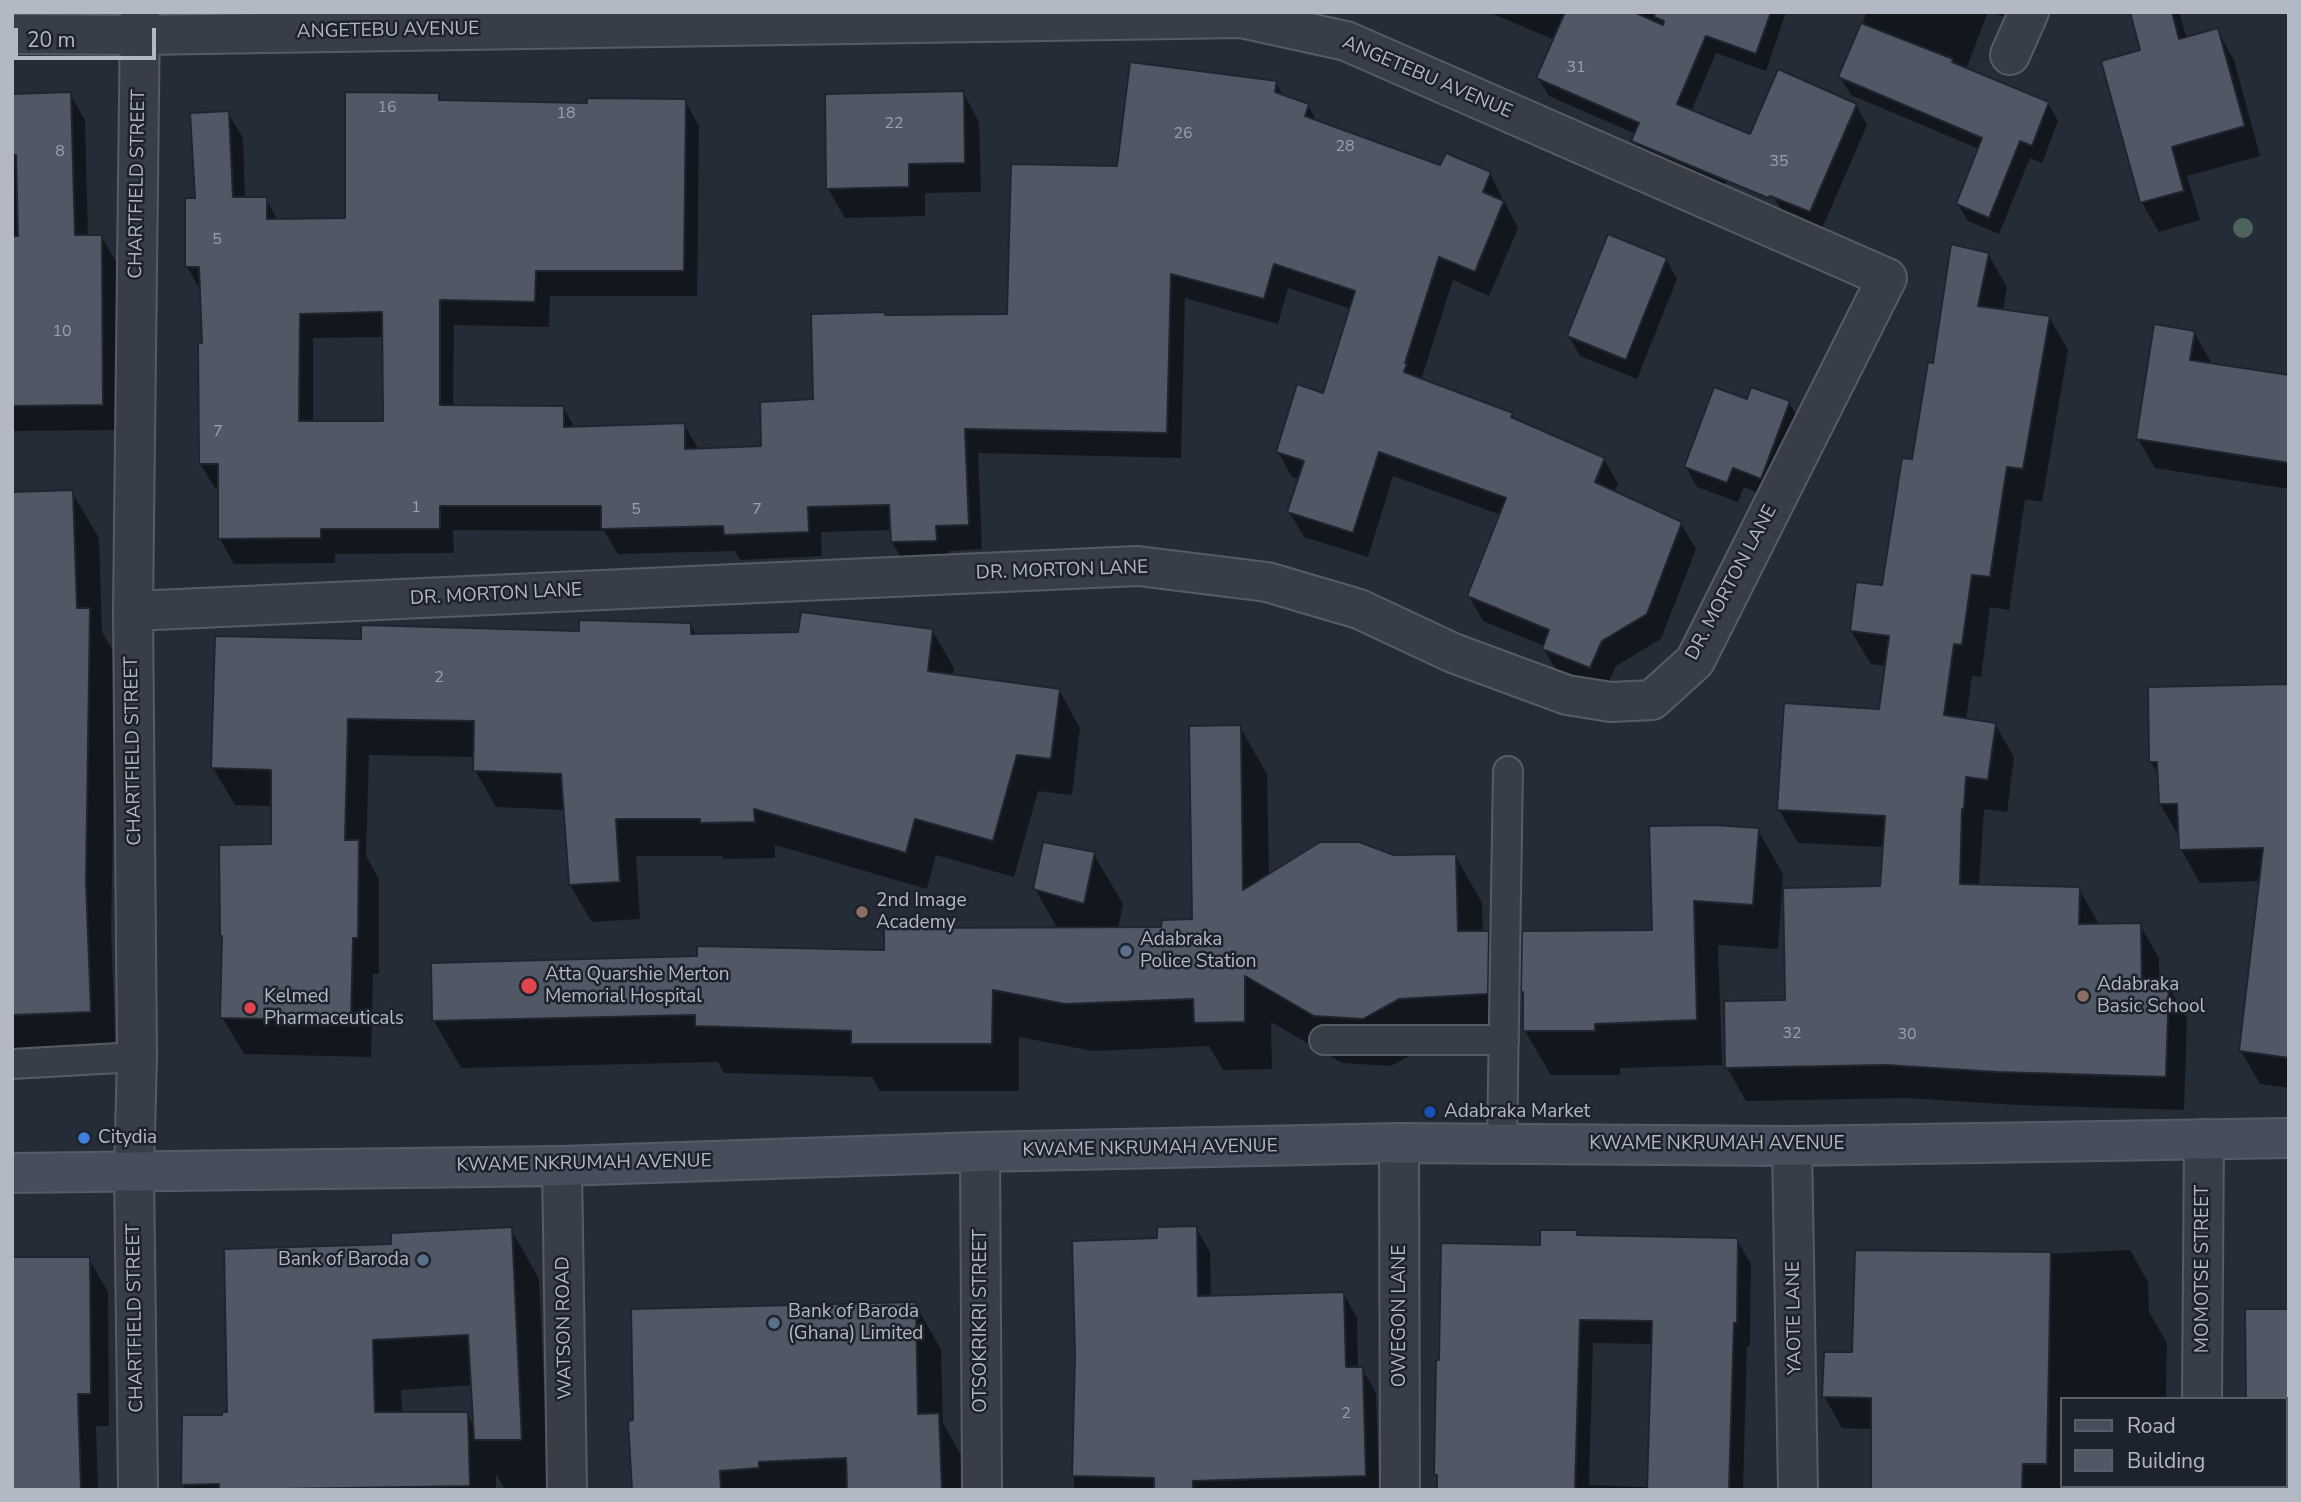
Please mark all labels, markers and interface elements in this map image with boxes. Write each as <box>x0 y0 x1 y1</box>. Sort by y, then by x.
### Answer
scale bar <box>18 14 159 58</box>
street label: ANGETEBU AVENUE <box>297 18 479 44</box>
text: 20 m <box>27 26 76 54</box>
street label: ANGETEBU AVENUE <box>1339 32 1515 124</box>
house number: 31 <box>1566 58 1586 78</box>
street label: CHARTFIELD STREET <box>125 89 151 279</box>
house number: 16 <box>377 98 397 118</box>
house number: 18 <box>556 104 576 124</box>
house number: 22 <box>884 114 904 134</box>
house number: 26 <box>1173 124 1193 144</box>
house number: 28 <box>1335 137 1355 157</box>
house number: 8 <box>55 142 65 162</box>
house number: 35 <box>1769 152 1789 172</box>
house number: 5 <box>212 230 222 250</box>
house number: 10 <box>52 322 72 342</box>
house number: 7 <box>213 422 223 442</box>
house number: 1 <box>411 498 421 518</box>
house number: 5 <box>631 500 641 520</box>
house number: 7 <box>752 500 762 520</box>
street label: DR. MORTON LANE <box>1681 502 1783 664</box>
street label: DR. MORTON LANE <box>975 557 1149 585</box>
street label: DR. MORTON LANE <box>409 579 583 611</box>
street label: CHARTFIELD STREET <box>121 656 147 846</box>
house number: 2 <box>434 668 444 688</box>
place label: 2nd Image Academy <box>876 890 967 934</box>
marker: 2nd Image Academy <box>854 904 870 920</box>
place label: Adabraka Police Station <box>1140 929 1257 973</box>
marker: Adabraka Police Station <box>1118 943 1134 959</box>
place label: Atta Quarshie Merton Memorial Hospital <box>545 964 730 1008</box>
place label: Adabraka Basic School <box>2097 974 2205 1018</box>
marker: Atta Quarshie Merton Memorial Hospital <box>519 976 539 996</box>
place label: Kelmed Pharmaceuticals <box>264 986 404 1030</box>
marker: Adabraka Basic School <box>2075 988 2091 1004</box>
marker: Kelmed Pharmaceuticals <box>242 1000 258 1016</box>
house number: 32 <box>1782 1024 1802 1044</box>
house number: 30 <box>1897 1025 1917 1045</box>
place label: Adabraka Market <box>1444 1101 1590 1123</box>
marker: Adabraka Market <box>1422 1104 1438 1120</box>
place label: Citydia <box>98 1127 157 1149</box>
marker: Citydia <box>76 1130 92 1146</box>
street label: KWAME NKRUMAH AVENUE <box>1589 1133 1845 1155</box>
street label: KWAME NKRUMAH AVENUE <box>1022 1135 1278 1163</box>
street label: KWAME NKRUMAH AVENUE <box>456 1150 712 1178</box>
street label: MOMOTSE STREET <box>2192 1185 2214 1353</box>
street label: CHARTFIELD STREET <box>123 1223 149 1413</box>
street label: OTSOKRIKRI STREET <box>970 1229 992 1413</box>
street label: OWEGON LANE <box>1389 1245 1411 1387</box>
place label: Bank of Baroda <box>278 1249 409 1271</box>
marker: Bank of Baroda <box>415 1252 431 1268</box>
street label: WATSON ROAD <box>552 1256 578 1400</box>
street label: YAOTE LANE <box>1783 1261 1807 1375</box>
place label: Bank of Baroda (Ghana) Limited <box>788 1301 923 1345</box>
marker: Bank of Baroda (Ghana) Limited <box>766 1315 782 1331</box>
legend <box>2060 1397 2287 1488</box>
house number: 2 <box>1341 1404 1351 1424</box>
text: Road <box>2127 1412 2176 1440</box>
text: Building <box>2127 1447 2205 1475</box>

